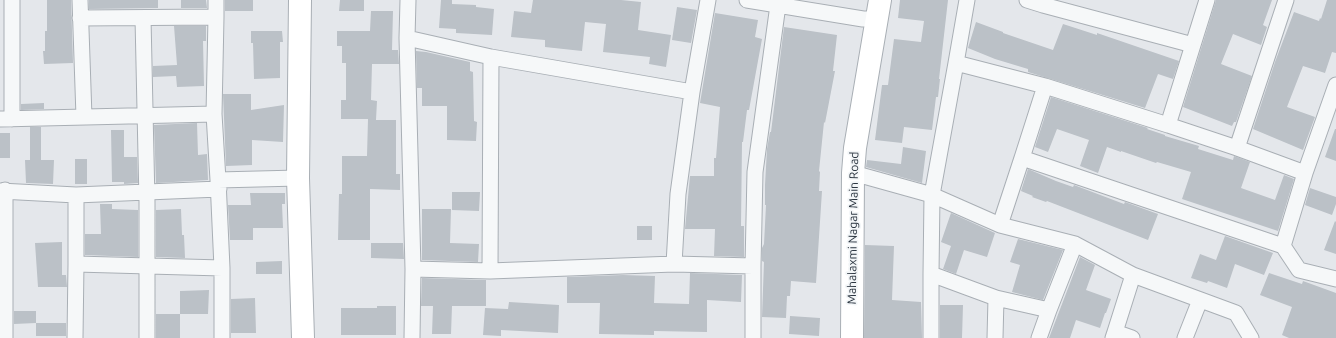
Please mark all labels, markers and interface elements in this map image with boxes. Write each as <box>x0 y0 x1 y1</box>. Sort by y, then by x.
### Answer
street label: Mahalaxmi Nagar Main Road <box>844 151 862 305</box>

